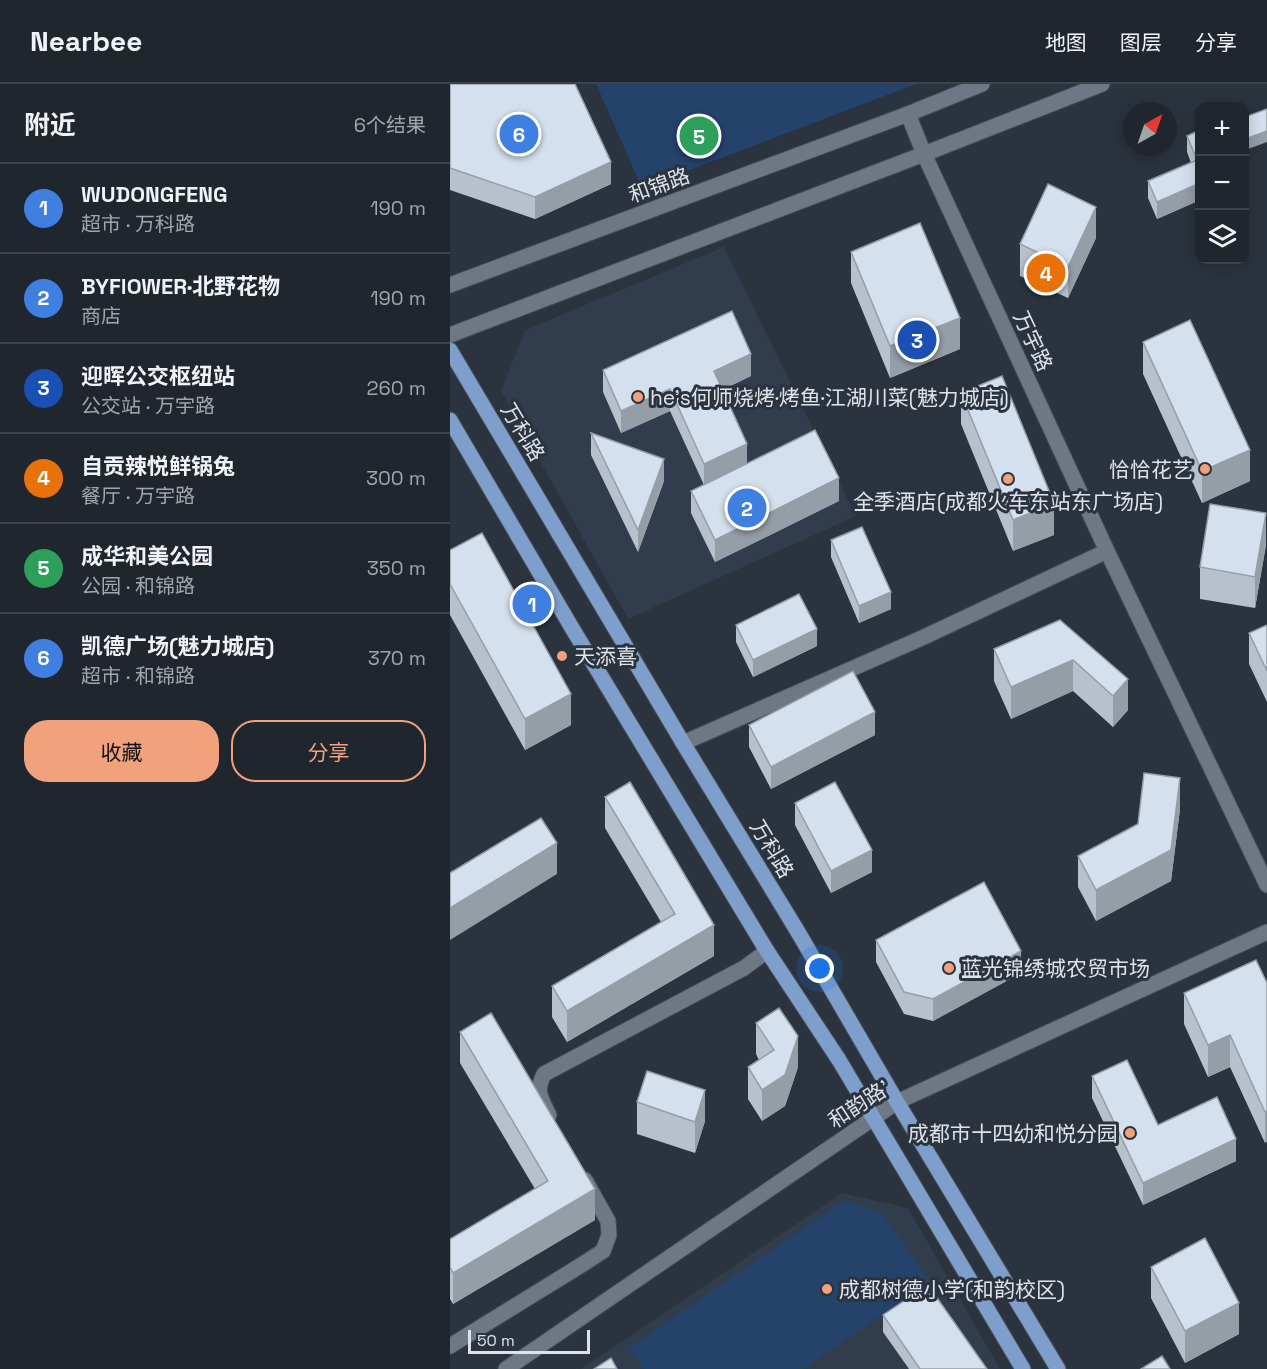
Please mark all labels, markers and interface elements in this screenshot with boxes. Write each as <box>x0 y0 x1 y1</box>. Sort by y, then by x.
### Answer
text: Nearbee <box>30 23 142 59</box>
text: 地图 <box>1045 29 1087 56</box>
text: 图层 <box>1120 29 1162 56</box>
text: 分享 <box>1195 29 1237 56</box>
north arrow <box>1123 102 1177 156</box>
map controls <box>1195 102 1249 264</box>
button: + <box>1195 102 1249 156</box>
text: 附近 <box>24 108 76 142</box>
text: 6个结果 <box>354 112 426 138</box>
pin: 6 <box>500 112 538 156</box>
pin: 5 <box>680 113 718 158</box>
button: − <box>1195 156 1249 210</box>
street label: 和锦路 <box>625 162 693 208</box>
text: WUDONGFENG <box>81 180 228 208</box>
text: 1 <box>39 195 48 221</box>
text: 190 m <box>370 195 426 221</box>
button: layers <box>1195 210 1249 264</box>
text: 超市 · 万科路 <box>81 211 195 237</box>
pin: 4 <box>1026 250 1066 296</box>
text: BYFlOWER·北野花物 <box>81 272 280 300</box>
text: 2 <box>38 285 49 311</box>
text: 190 m <box>370 285 426 311</box>
text: 商店 <box>81 303 121 329</box>
street label: 万宇路 <box>1007 307 1059 375</box>
pin: 3 <box>898 318 936 362</box>
text: 迎晖公交枢纽站 <box>81 362 235 390</box>
text: 3 <box>37 375 50 401</box>
text: 260 m <box>367 375 426 401</box>
place label: he's何师烧烤·烤鱼·江湖川菜(魅力城店) <box>650 384 1009 411</box>
marker: he's何师烧烤·烤鱼·江湖川菜(魅力城店) <box>631 390 645 404</box>
text: 公交站 · 万宇路 <box>81 393 215 419</box>
street label: 万科路 <box>495 398 551 466</box>
text: 自贡辣悦鲜锅兔 <box>81 452 235 480</box>
place label: 恰恰花艺 <box>1109 456 1193 483</box>
marker: 恰恰花艺 <box>1198 462 1212 476</box>
text: 4 <box>37 465 50 491</box>
text: 300 m <box>366 465 426 491</box>
marker: 全季酒店(成都火车东站东广场店) <box>1001 472 1015 486</box>
text: 餐厅 · 万宇路 <box>81 483 195 509</box>
pin: 2 <box>728 486 766 530</box>
place label: 全季酒店(成都火车东站东广场店) <box>853 488 1163 515</box>
text: 成华和美公园 <box>81 542 213 570</box>
text: 5 <box>38 555 50 581</box>
text: 350 m <box>367 555 426 581</box>
text: 公园 · 和锦路 <box>81 573 195 599</box>
pin: 1 <box>512 582 551 626</box>
text: 凯德广场(魅力城店) <box>81 632 274 660</box>
place label: 天添喜 <box>574 643 637 670</box>
text: 6 <box>37 645 50 671</box>
text: 370 m <box>368 645 426 671</box>
marker: 天添喜 <box>555 649 569 663</box>
text: 超市 · 和锦路 <box>81 663 195 689</box>
button: 收藏 <box>24 720 219 782</box>
button: 分享 <box>231 720 426 782</box>
street label: 万科路 <box>744 815 800 883</box>
your location <box>805 954 834 983</box>
place label: 蓝光锦绣城农贸市场 <box>961 955 1150 982</box>
marker: 蓝光锦绣城农贸市场 <box>942 961 956 975</box>
street label: 和韵路’ <box>823 1074 895 1134</box>
place label: 成都市十四幼和悦分园 <box>908 1120 1118 1147</box>
marker: 成都市十四幼和悦分园 <box>1123 1126 1137 1140</box>
place label: 成都树德小学(和韵校区) <box>839 1276 1065 1303</box>
marker: 成都树德小学(和韵校区) <box>820 1282 834 1296</box>
scale bar <box>468 1327 590 1354</box>
text: 50 m <box>477 1330 515 1351</box>

